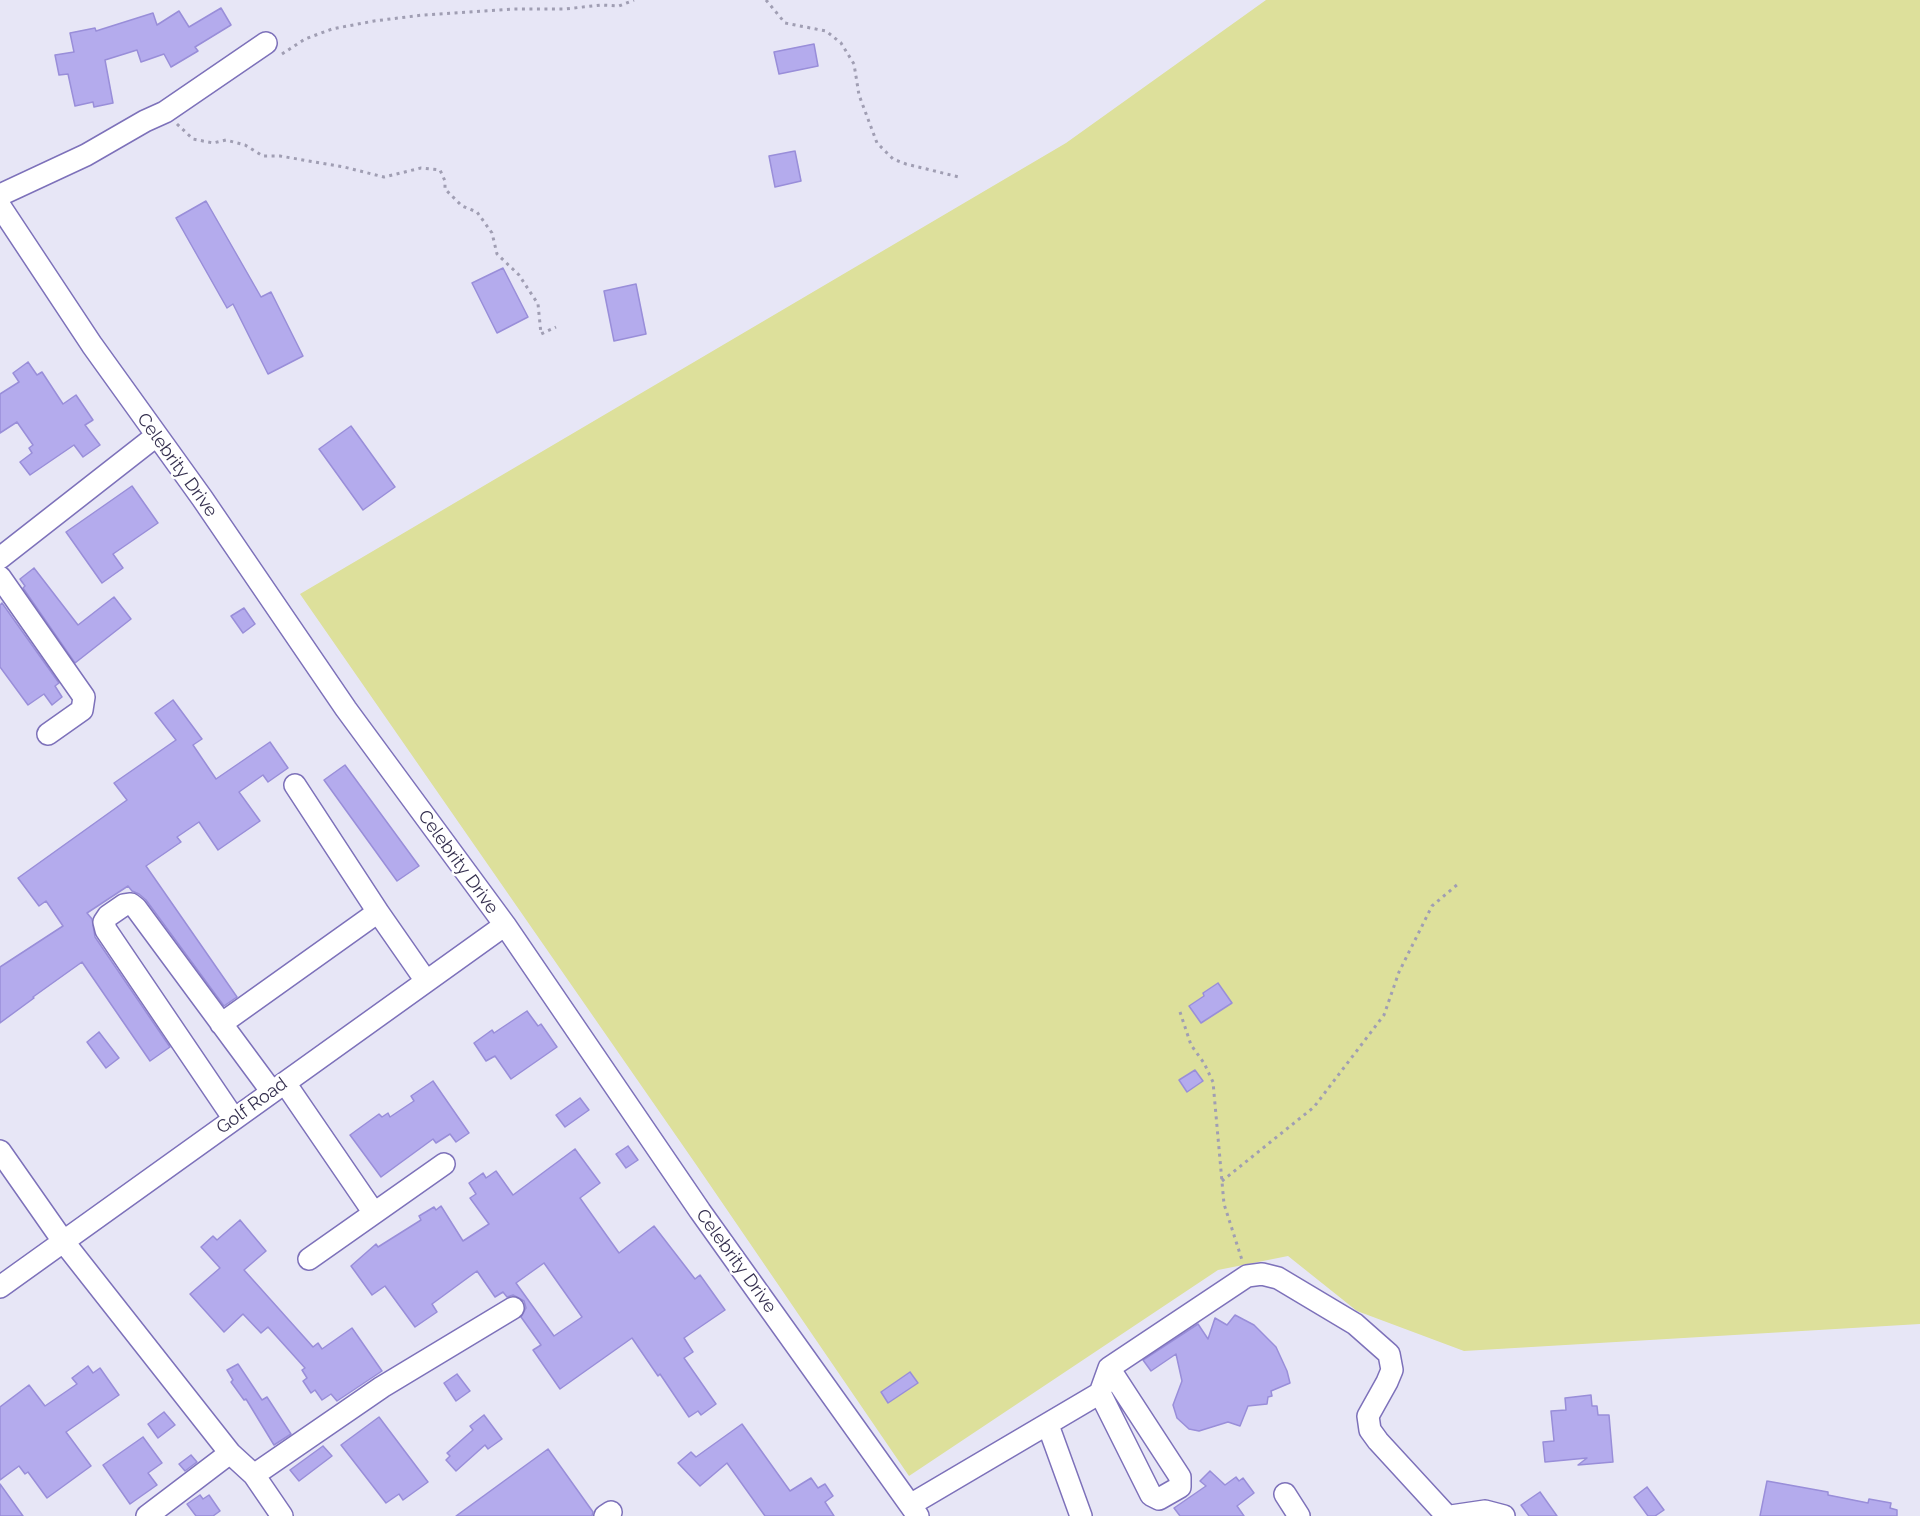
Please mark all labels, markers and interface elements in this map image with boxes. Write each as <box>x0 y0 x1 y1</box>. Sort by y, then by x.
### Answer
street label: Celebrity Drive <box>132 409 222 521</box>
street label: Celebrity Drive <box>413 806 503 918</box>
street label: Golf Road <box>212 1073 292 1139</box>
street label: Celebrity Drive <box>691 1205 781 1317</box>

